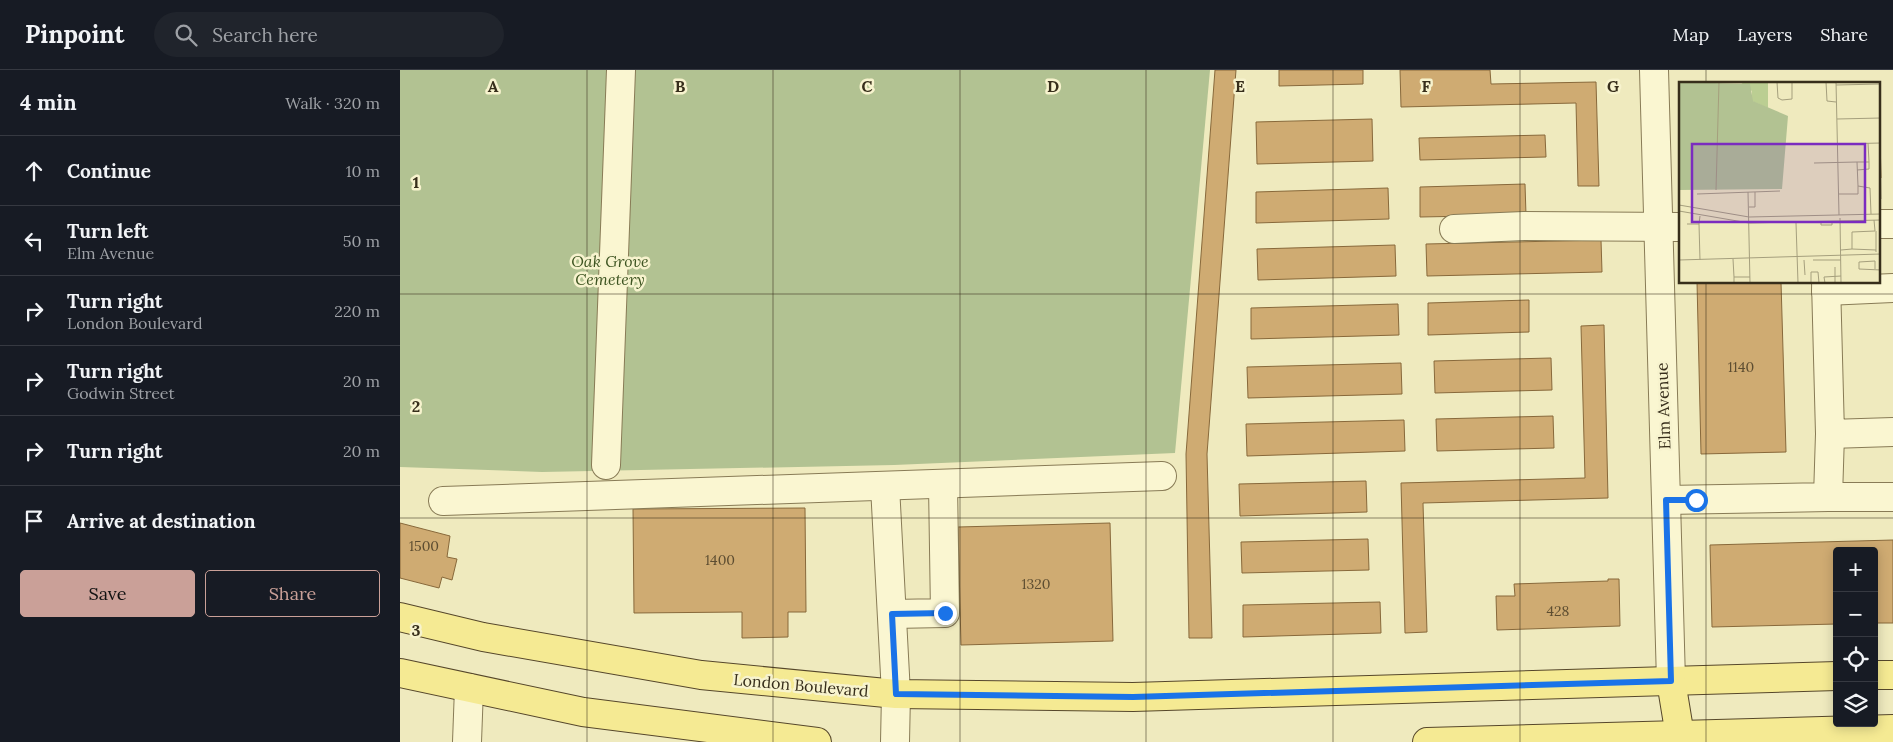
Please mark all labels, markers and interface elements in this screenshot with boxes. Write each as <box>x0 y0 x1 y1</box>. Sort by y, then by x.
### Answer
search box <box>154 12 504 57</box>
text: Pinpoint <box>25 19 124 50</box>
icon: search <box>172 21 200 49</box>
text: Search here <box>212 23 318 47</box>
text: Map <box>1673 23 1709 46</box>
text: Layers <box>1737 23 1792 46</box>
text: Share <box>1820 23 1868 46</box>
text: A <box>488 76 499 96</box>
text: B <box>675 76 686 96</box>
text: C <box>861 76 873 96</box>
text: D <box>1047 76 1059 96</box>
text: E <box>1235 76 1245 96</box>
text: F <box>1421 76 1431 96</box>
text: G <box>1607 76 1619 96</box>
inset map <box>1679 82 1880 284</box>
text: 4 min <box>20 89 77 116</box>
text: Walk · 320 m <box>285 93 380 113</box>
icon: ahead <box>20 157 48 185</box>
text: Continue <box>67 159 151 183</box>
text: 10 m <box>346 161 380 181</box>
text: 1 <box>413 172 419 192</box>
text: Turn left <box>67 219 148 243</box>
icon: left <box>20 227 48 255</box>
text: 50 m <box>343 231 380 251</box>
text: Elm Avenue <box>67 243 154 263</box>
park label: Oak Grove Cemetery <box>571 251 649 289</box>
text: Turn right <box>67 289 163 313</box>
icon: right <box>20 297 48 325</box>
text: 220 m <box>334 301 380 321</box>
text: London Boulevard <box>67 313 203 333</box>
house number: 1140 <box>1728 358 1754 376</box>
text: Turn right <box>67 359 163 383</box>
street label: Elm Avenue <box>1651 362 1675 450</box>
icon: right <box>20 367 48 395</box>
text: 20 m <box>343 371 380 391</box>
text: Godwin Street <box>67 383 175 403</box>
text: 2 <box>412 396 420 416</box>
icon: right <box>20 437 48 465</box>
text: Turn right <box>67 439 163 463</box>
text: 20 m <box>343 441 380 461</box>
route start <box>1685 489 1708 512</box>
icon: arrive <box>20 507 48 535</box>
text: Arrive at destination <box>67 509 256 533</box>
house number: 1500 <box>409 537 439 555</box>
map controls <box>1833 547 1878 727</box>
button: + <box>1833 547 1878 592</box>
house number: 1400 <box>705 551 735 569</box>
button: Save <box>20 570 195 617</box>
button: Share <box>205 570 380 617</box>
house number: 1320 <box>1021 575 1051 593</box>
button: − <box>1833 592 1878 637</box>
route end <box>934 602 957 625</box>
house number: 428 <box>1547 602 1570 620</box>
text: 3 <box>412 620 421 640</box>
button: locate <box>1833 637 1878 682</box>
street label: London Boulevard <box>733 669 870 701</box>
button: layers <box>1833 682 1878 727</box>

